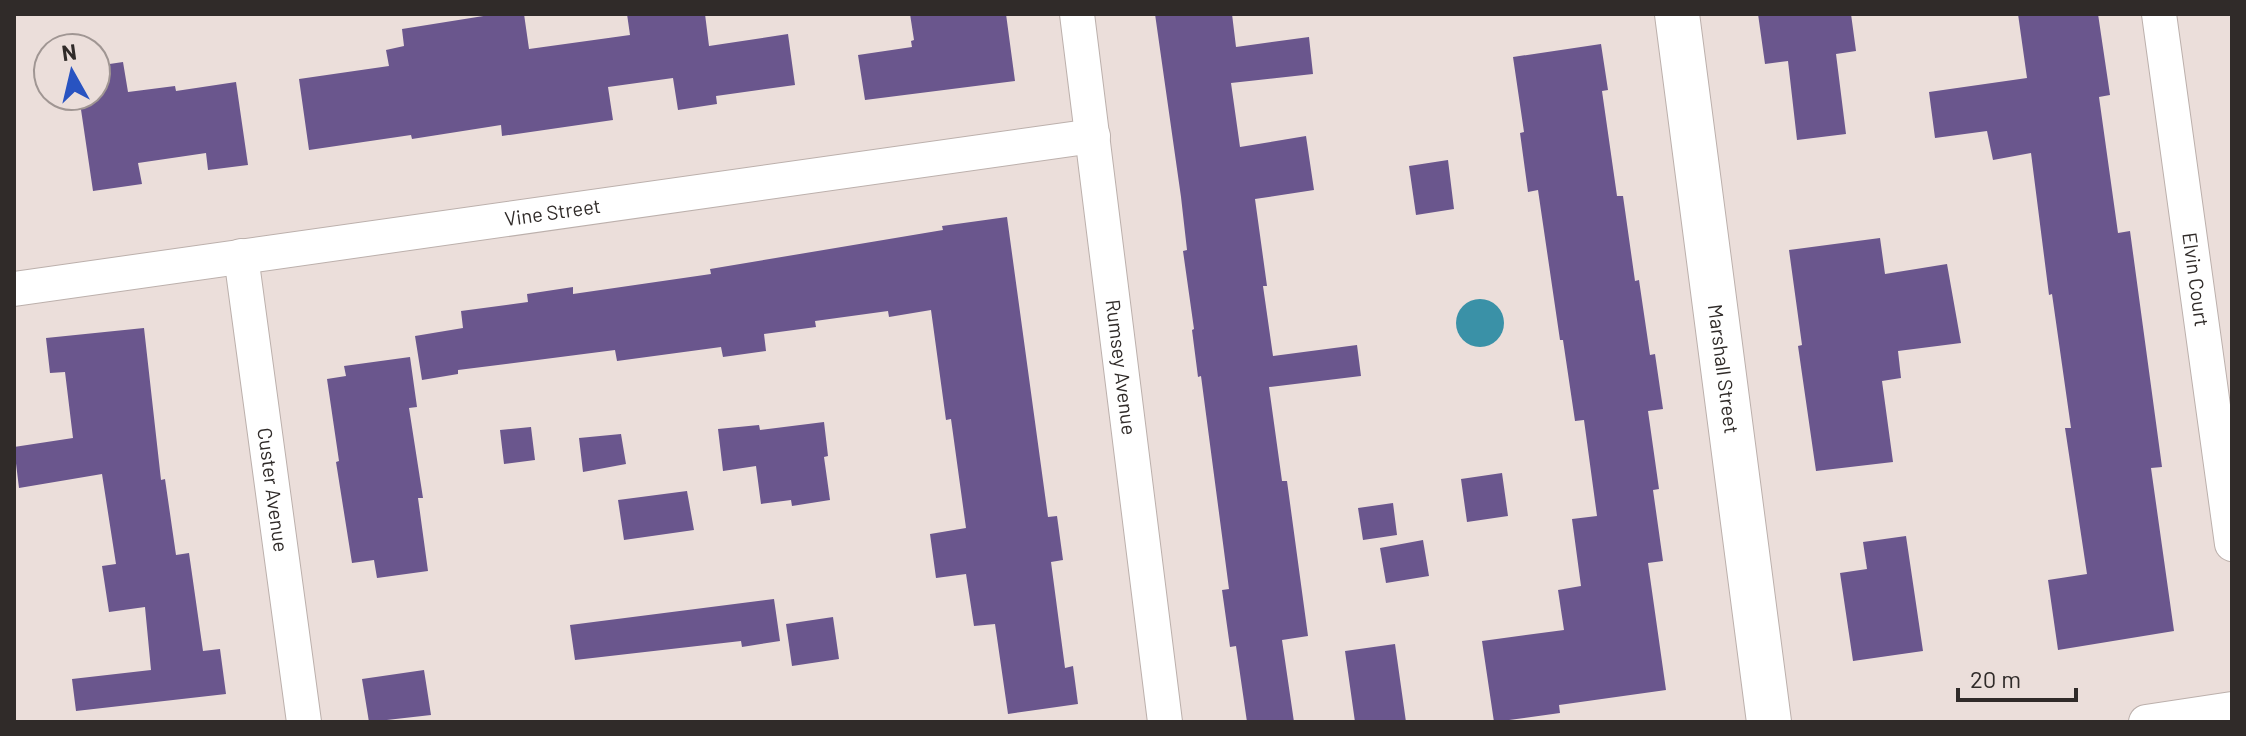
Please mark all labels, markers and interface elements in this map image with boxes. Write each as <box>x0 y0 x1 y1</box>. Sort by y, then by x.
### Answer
north arrow <box>32 32 112 112</box>
text: N <box>60 37 78 65</box>
street label: Vine Street <box>503 193 602 230</box>
street label: Elvin Court <box>2178 231 2215 328</box>
street label: Rumsey Avenue <box>1102 298 1142 436</box>
street label: Marshall Street <box>1704 303 1744 435</box>
street label: Custer Avenue <box>253 426 294 553</box>
scale bar <box>1958 652 2076 702</box>
text: 20 m <box>1970 664 2021 693</box>

